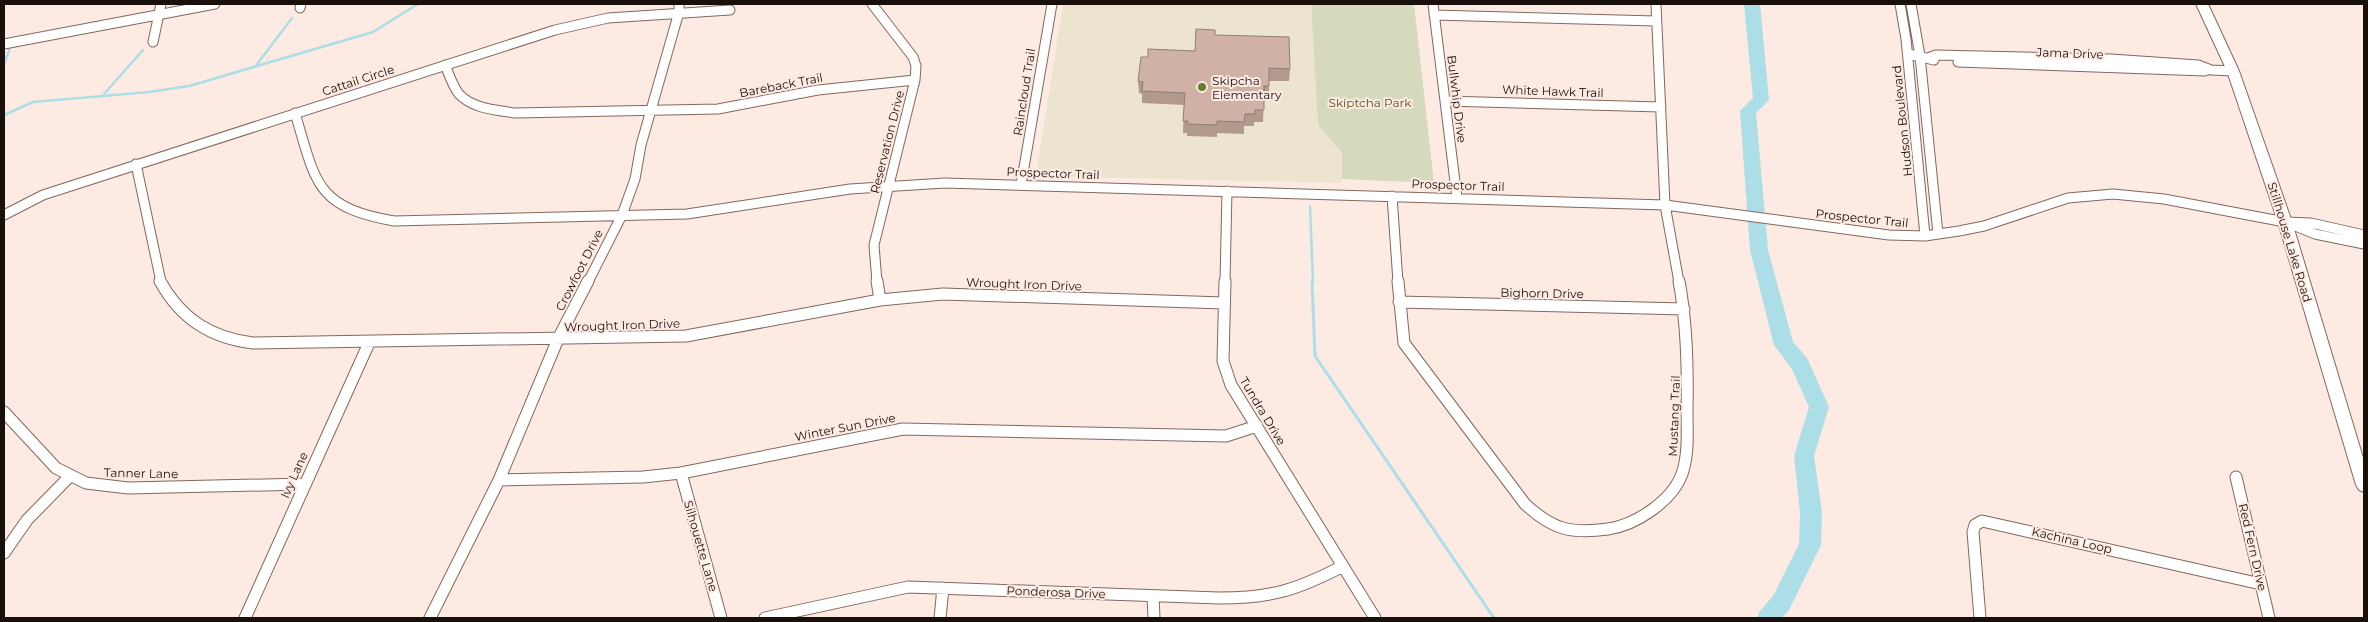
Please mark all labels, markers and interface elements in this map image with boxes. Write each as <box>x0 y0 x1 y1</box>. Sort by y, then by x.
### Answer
street label: Jama Drive <box>2035 44 2104 62</box>
street label: Raincloud Trail <box>1010 47 1038 137</box>
street label: Bullwhip Drive <box>1444 54 1470 144</box>
street label: Cattail Circle <box>320 61 396 99</box>
street label: Hudson Boulevard <box>1889 65 1915 177</box>
street label: Bareback Trail <box>738 70 824 100</box>
place label: Skipcha Elementary <box>1212 73 1282 102</box>
marker: Skipcha Elementary <box>1196 81 1208 93</box>
street label: White Hawk Trail <box>1502 82 1604 100</box>
street label: Reservation Drive <box>867 89 907 195</box>
park label: Skiptcha Park <box>1329 95 1412 110</box>
street label: Prospector Trail <box>1006 164 1100 182</box>
street label: Prospector Trail <box>1411 176 1505 194</box>
street label: Stillhouse Lake Road <box>2265 180 2315 304</box>
street label: Prospector Trail <box>1815 206 1909 230</box>
street label: Crowfoot Drive <box>552 227 606 313</box>
street label: Wrought Iron Drive <box>966 274 1082 294</box>
street label: Bighorn Drive <box>1500 285 1584 301</box>
street label: Wrought Iron Drive <box>564 315 680 335</box>
street label: Tundra Drive <box>1237 374 1289 448</box>
street label: Mustang Trail <box>1665 375 1683 457</box>
street label: Winter Sun Drive <box>793 410 897 444</box>
street label: Ivy Lane <box>277 449 311 501</box>
street label: Tanner Lane <box>104 465 178 481</box>
street label: Silhouette Lane <box>681 499 721 593</box>
street label: Red Fern Drive <box>2236 502 2270 592</box>
street label: Kachina Loop <box>2030 523 2114 557</box>
street label: Ponderosa Drive <box>1006 583 1106 601</box>

